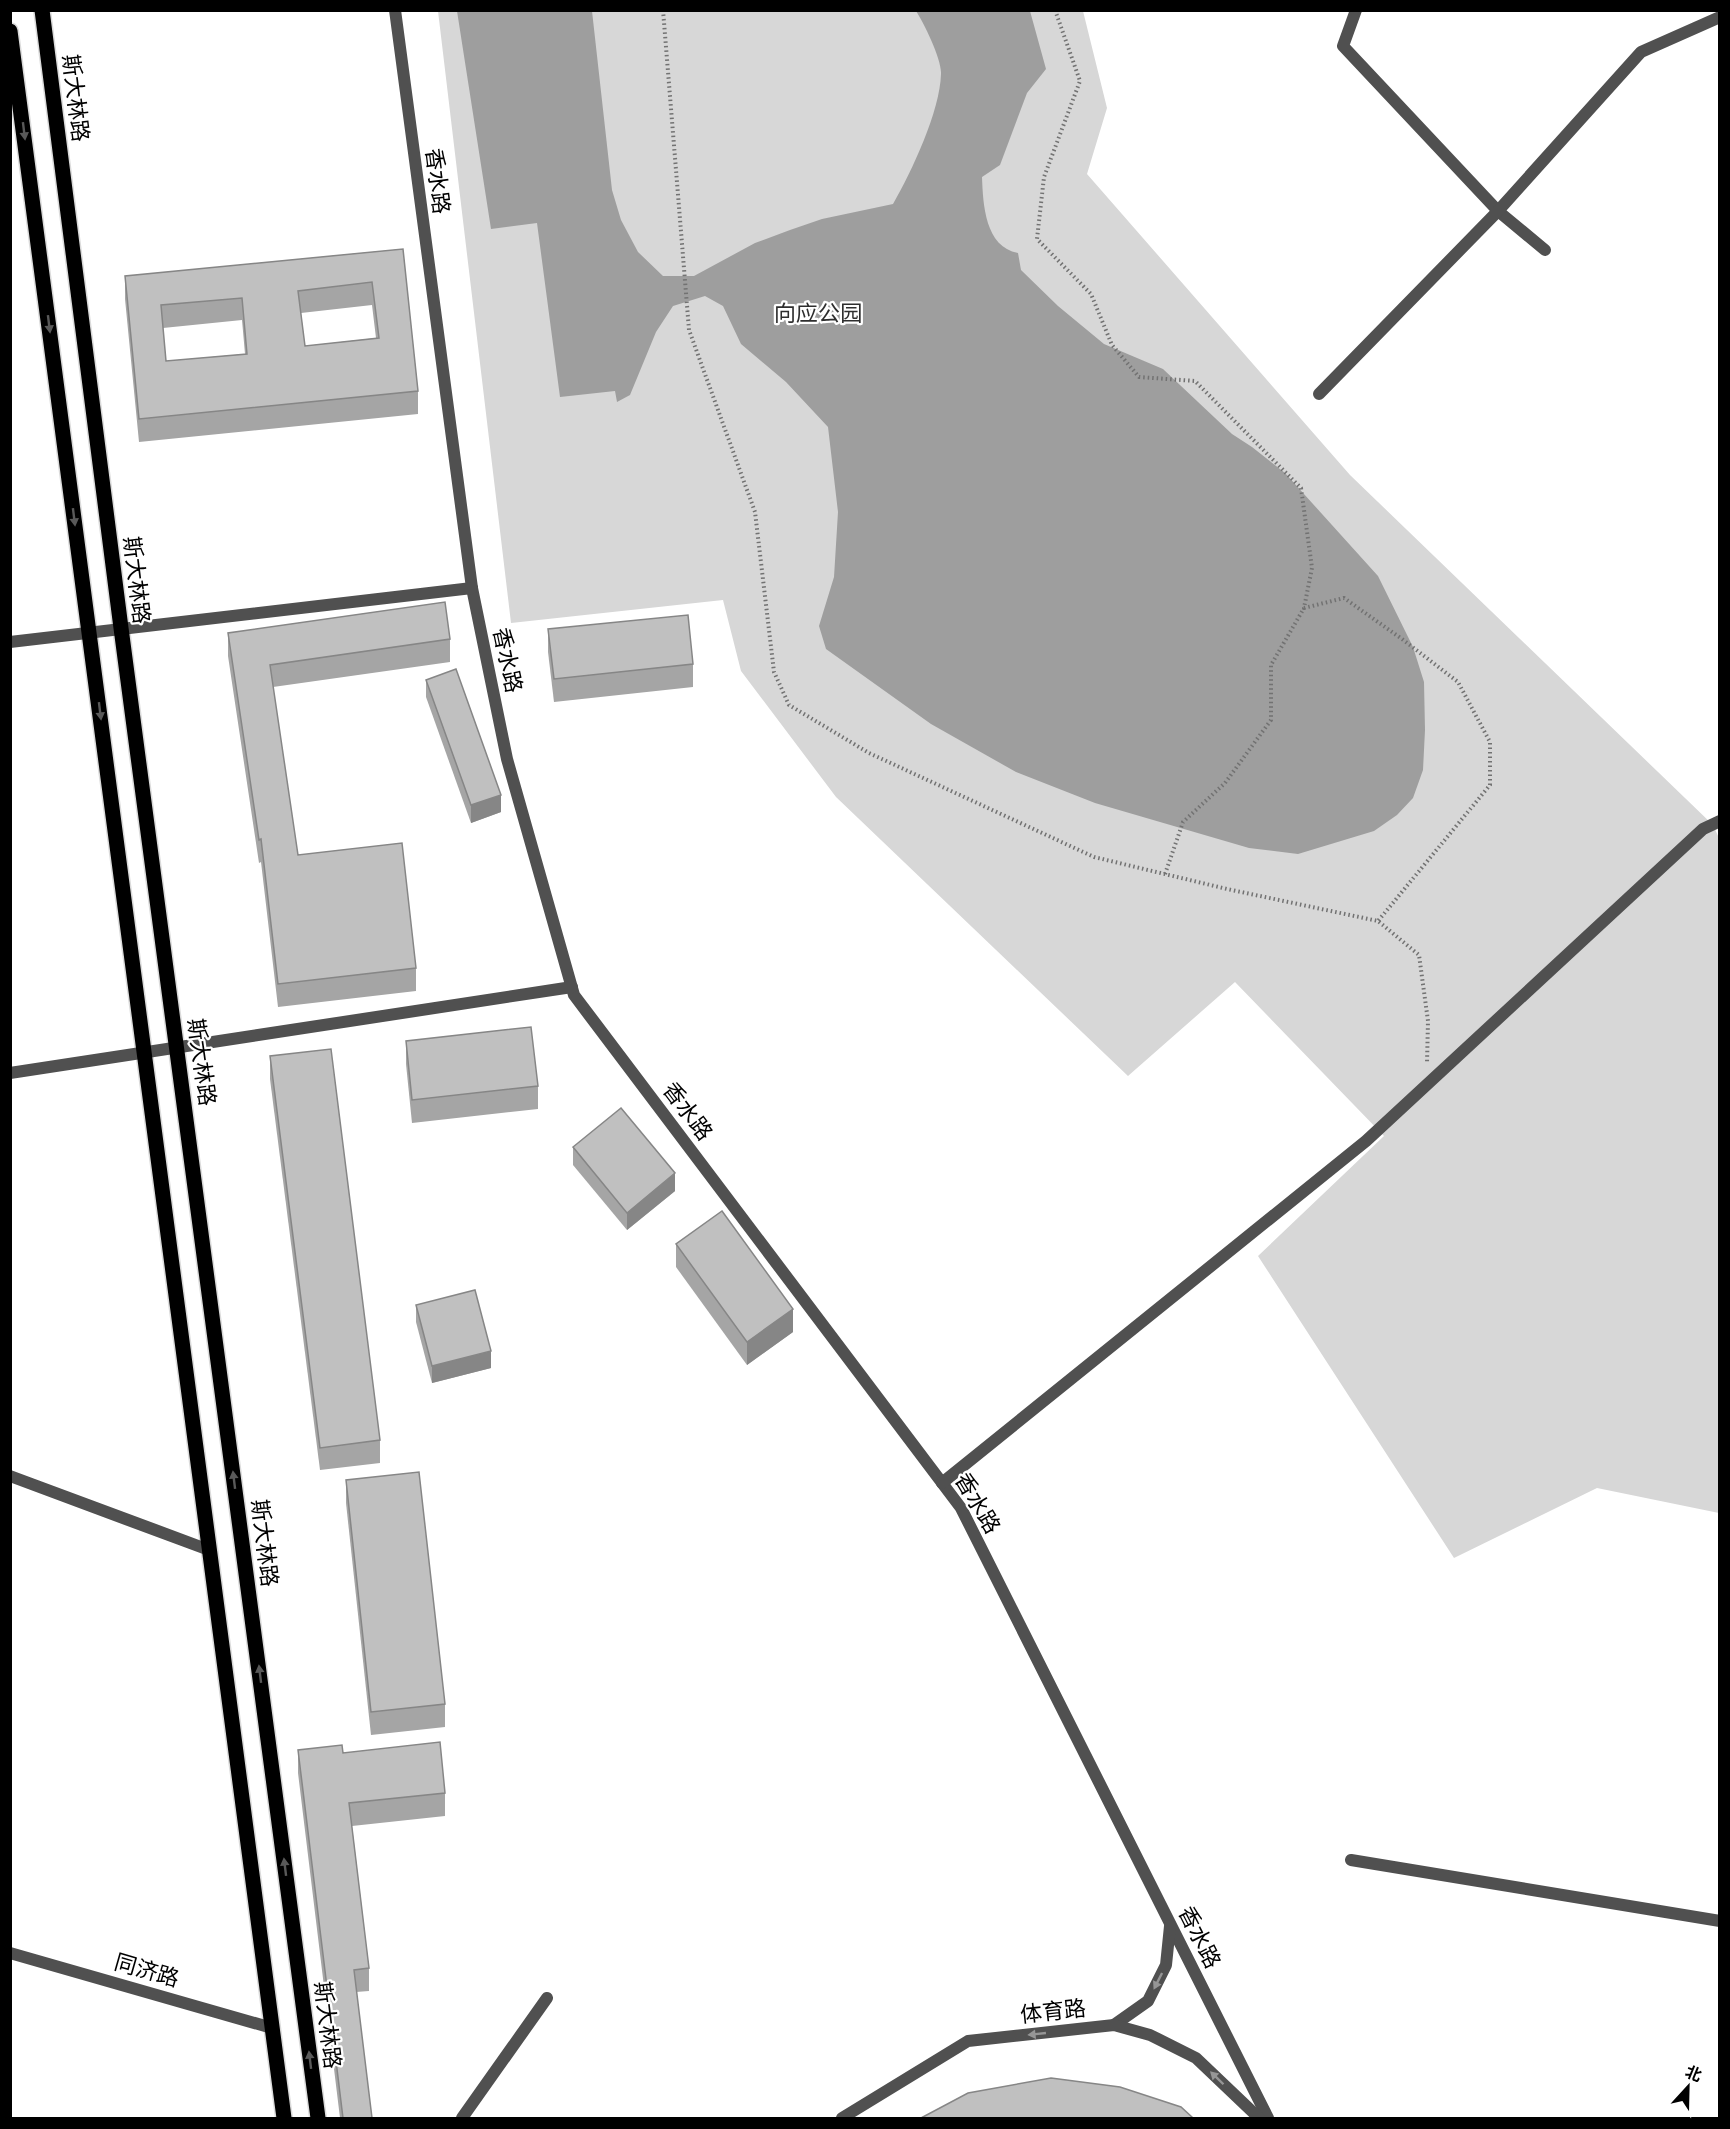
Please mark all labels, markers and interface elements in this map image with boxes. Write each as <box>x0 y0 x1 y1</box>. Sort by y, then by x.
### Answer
street label: 斯大林路 <box>57 53 95 143</box>
one-way arrow <box>19 121 28 140</box>
street label: 香水路 <box>420 147 456 215</box>
park label: 向应公园 <box>774 299 862 327</box>
one-way arrow <box>44 315 54 334</box>
one-way arrow <box>70 508 79 527</box>
street label: 斯大林路 <box>118 535 156 625</box>
street label: 香水路 <box>487 625 529 695</box>
one-way arrow <box>95 701 104 720</box>
street label: 斯大林路 <box>182 1016 222 1108</box>
street label: 香水路 <box>657 1076 719 1146</box>
street label: 香水路 <box>949 1467 1007 1539</box>
one-way arrow <box>230 1471 239 1490</box>
street label: 斯大林路 <box>246 1498 284 1588</box>
one-way arrow <box>255 1664 264 1683</box>
one-way arrow <box>280 1858 290 1877</box>
street label: 香水路 <box>1173 1901 1227 1973</box>
street label: 同济路 <box>111 1947 183 1993</box>
one-way arrow <box>1153 1973 1163 1990</box>
street label: 斯大林路 <box>309 1980 347 2070</box>
street label: 体育路 <box>1019 1994 1087 2028</box>
one-way arrow <box>1027 2029 1046 2039</box>
one-way arrow <box>306 2051 315 2070</box>
north arrow <box>1658 2057 1718 2117</box>
text: 北 <box>1682 2061 1705 2085</box>
one-way arrow <box>1209 2071 1224 2085</box>

